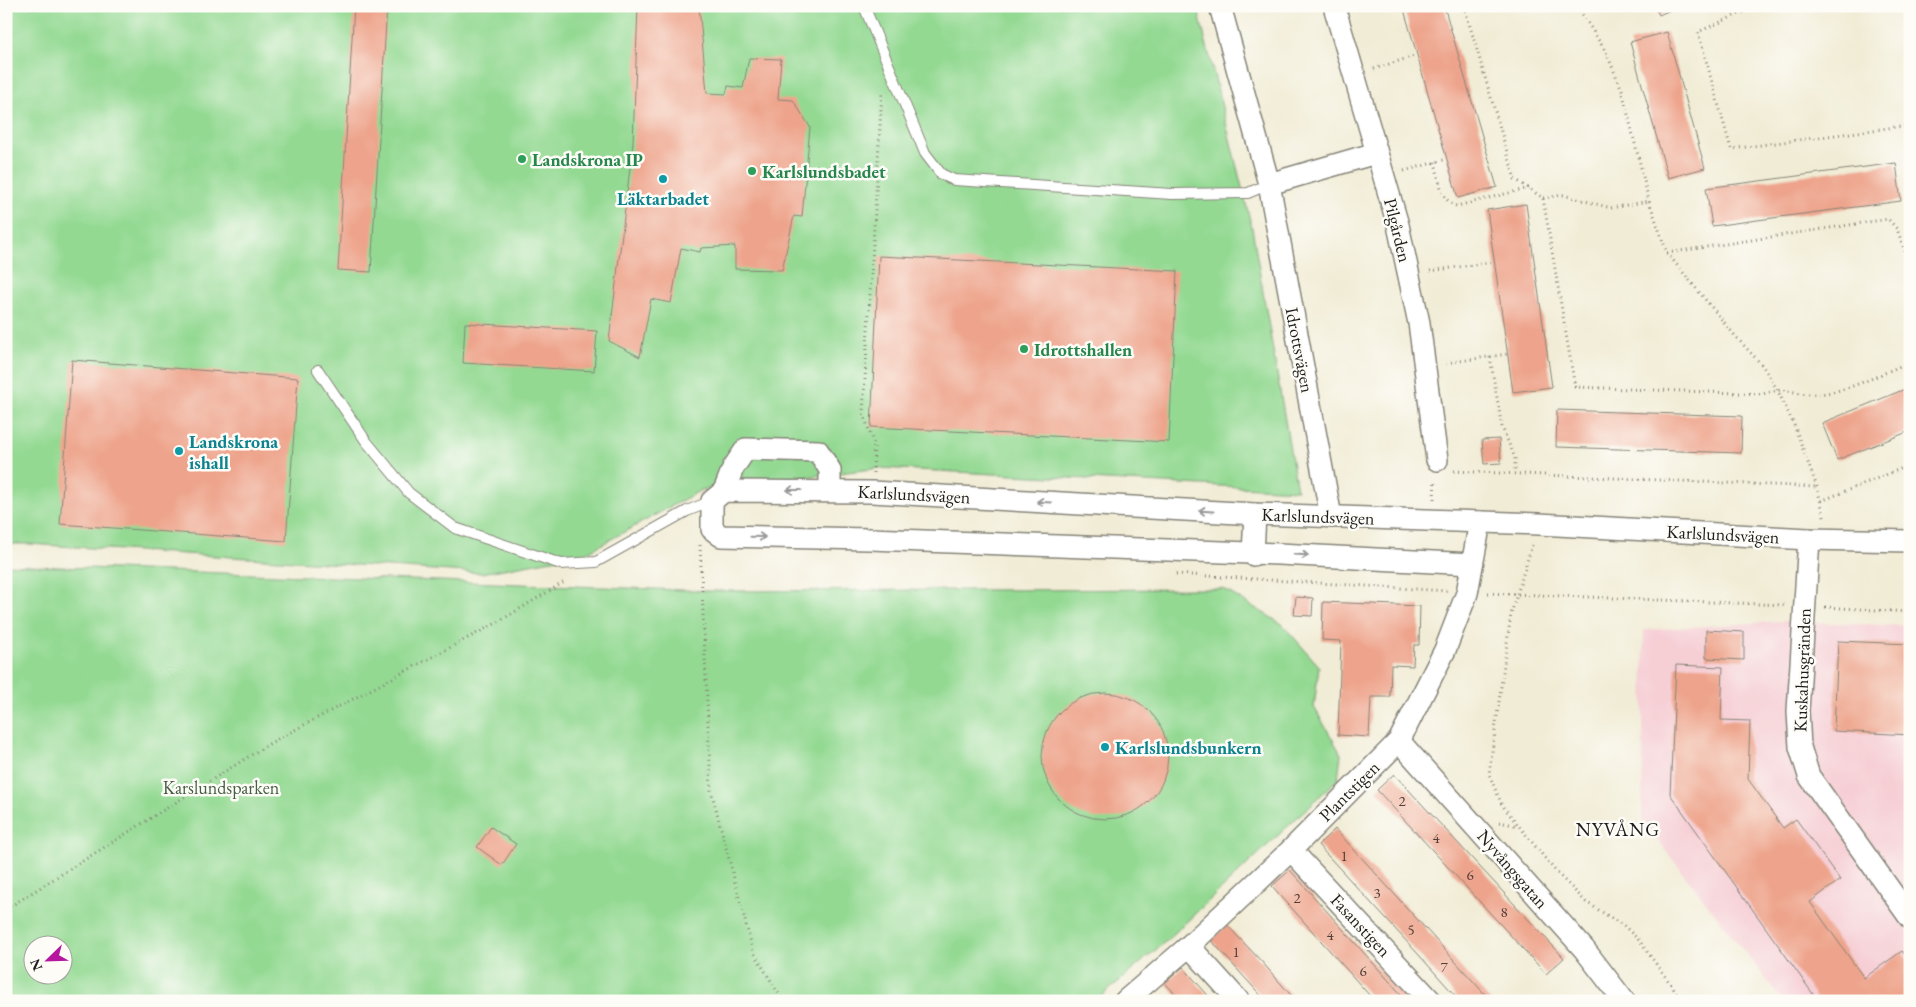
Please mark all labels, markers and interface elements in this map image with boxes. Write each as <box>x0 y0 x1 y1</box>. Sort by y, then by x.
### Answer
place label: Landskrona IP <box>532 148 643 171</box>
marker: Landskrona IP <box>516 153 528 165</box>
place label: Karlslundsbadet <box>762 160 886 183</box>
marker: Karlslundsbadet <box>746 165 758 177</box>
marker: Läktarbadet <box>657 173 669 185</box>
place label: Läktarbadet <box>617 187 709 210</box>
street label: Pilgården <box>1379 196 1417 265</box>
street label: Idrottsvägen <box>1280 305 1320 395</box>
place label: Idrottshallen <box>1034 338 1132 361</box>
marker: Idrottshallen <box>1018 343 1030 355</box>
place label: Landskrona ishall <box>189 430 278 474</box>
marker: Landskrona ishall <box>173 445 185 457</box>
street label: Karlslundsvägen <box>857 480 972 508</box>
one-way arrow <box>786 485 802 495</box>
one-way arrow <box>1036 497 1052 506</box>
street label: Karlslundsvägen <box>1261 503 1375 529</box>
one-way arrow <box>1198 506 1214 515</box>
street label: Karlslundsvägen <box>1666 520 1781 548</box>
one-way arrow <box>750 532 766 542</box>
one-way arrow <box>1293 551 1309 560</box>
street label: Kuskahusgränden <box>1788 607 1816 732</box>
place label: Karlslundsbunkern <box>1115 736 1262 759</box>
marker: Karlslundsbunkern <box>1099 741 1111 753</box>
street label: Plantstigen <box>1314 755 1385 826</box>
park label: Karslundsparken <box>163 776 280 799</box>
house number: 2 <box>1398 791 1406 810</box>
district label: NYVÅNG <box>1576 817 1660 842</box>
street label: Nyvångsgatan <box>1472 825 1554 914</box>
house number: 4 <box>1432 828 1440 847</box>
house number: 1 <box>1340 846 1348 865</box>
house number: 6 <box>1466 865 1474 884</box>
house number: 3 <box>1373 883 1381 902</box>
house number: 2 <box>1293 888 1301 907</box>
street label: Fasanstigen <box>1326 888 1397 962</box>
house number: 8 <box>1500 902 1508 921</box>
house number: 5 <box>1407 920 1415 939</box>
house number: 4 <box>1326 925 1334 944</box>
north arrow <box>22 934 72 984</box>
house number: 1 <box>1232 942 1240 961</box>
text: N <box>25 956 47 974</box>
house number: 7 <box>1440 957 1448 976</box>
house number: 6 <box>1359 961 1367 980</box>

